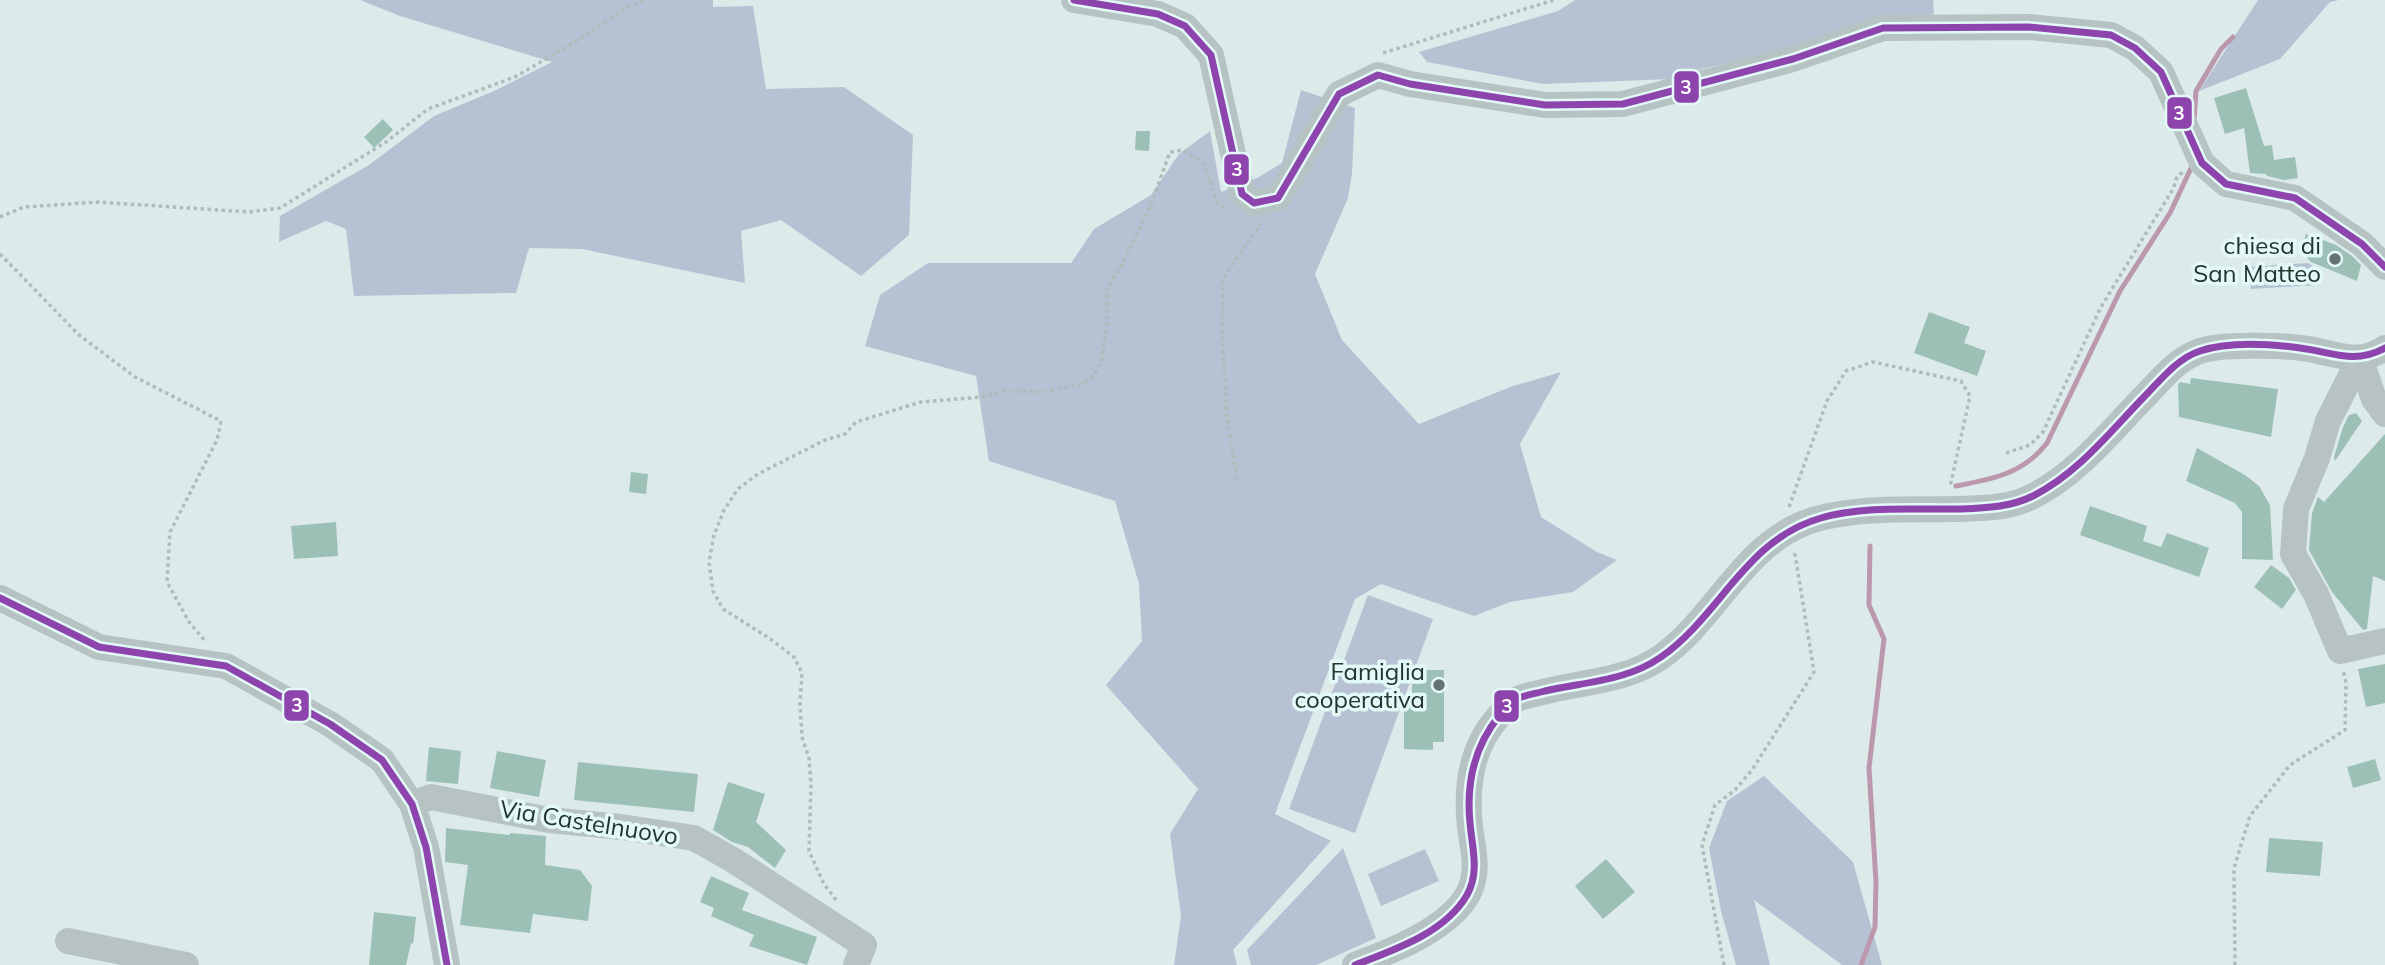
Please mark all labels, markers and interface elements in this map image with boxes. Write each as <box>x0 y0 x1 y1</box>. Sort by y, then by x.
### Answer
line badge: 3 <box>1673 70 1700 104</box>
text: 3 <box>1680 75 1692 99</box>
line badge: 3 <box>2166 96 2193 130</box>
text: 3 <box>2173 101 2185 125</box>
line badge: 3 <box>1223 153 1250 186</box>
text: 3 <box>1231 157 1243 181</box>
place label: chiesa di San Matteo <box>2193 230 2321 288</box>
marker: chiesa di San Matteo <box>2327 251 2343 267</box>
place label: Famiglia cooperativa <box>1294 656 1425 714</box>
marker: Famiglia cooperativa <box>1431 677 1447 693</box>
line badge: 3 <box>283 689 310 722</box>
line badge: 3 <box>1493 689 1520 723</box>
text: 3 <box>291 693 303 717</box>
text: 3 <box>1501 694 1513 718</box>
street label: Via Castelnuovo <box>498 793 680 851</box>

